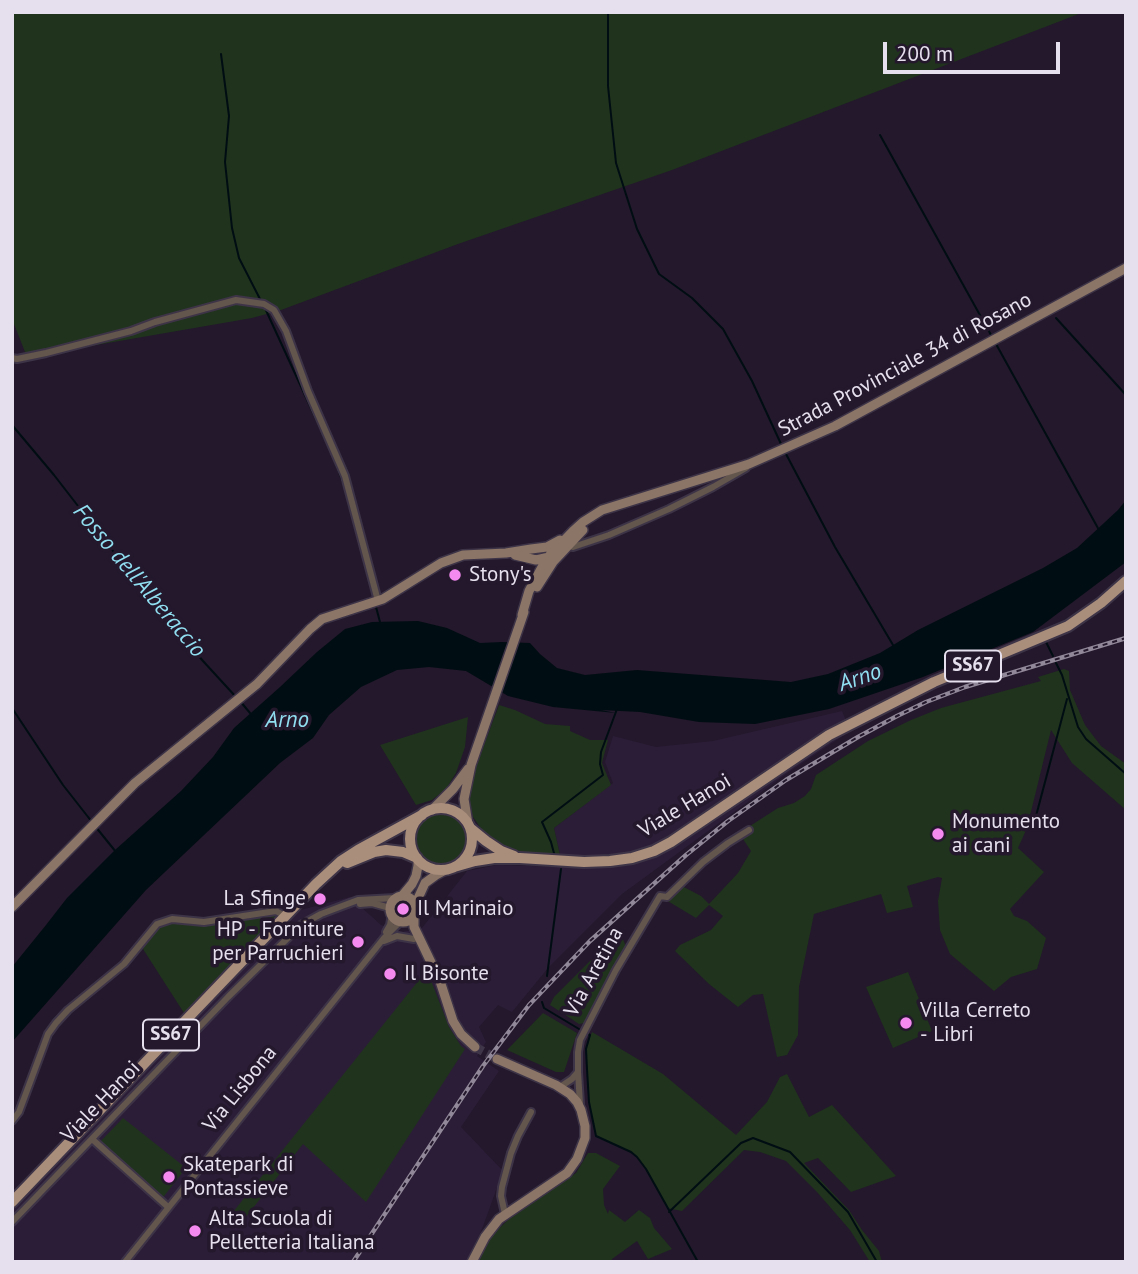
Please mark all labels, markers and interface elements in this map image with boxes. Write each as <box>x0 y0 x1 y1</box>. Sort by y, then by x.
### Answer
scale bar <box>886 28 1063 72</box>
text: 200 m <box>896 40 953 67</box>
street label: Strada Provinciale 34 di Rosano <box>774 287 1036 443</box>
water label: Fosso dell'Alberaccio <box>67 499 211 663</box>
place label: Stony's <box>469 562 532 588</box>
marker: Stony's <box>447 567 463 583</box>
road number: SS67 <box>945 650 1001 681</box>
water label: Arno <box>835 658 885 698</box>
water label: Arno <box>265 706 309 734</box>
street label: Viale Hanoi <box>634 769 736 843</box>
place label: Monumento ai cani <box>952 809 1060 859</box>
marker: Monumento ai cani <box>930 826 946 842</box>
place label: La Sfinge <box>224 886 306 912</box>
marker: La Sfinge <box>312 891 328 907</box>
place label: Il Marinaio <box>417 896 513 922</box>
marker: Il Marinaio <box>395 901 411 917</box>
place label: HP - Forniture per Parruchieri <box>212 917 344 967</box>
street label: Via Aretina <box>559 923 629 1021</box>
marker: HP - Forniture per Parruchieri <box>350 934 366 950</box>
place label: Il Bisonte <box>404 961 489 987</box>
marker: Il Bisonte <box>382 966 398 982</box>
place label: Villa Cerreto - Libri <box>920 998 1031 1048</box>
marker: Villa Cerreto - Libri <box>898 1015 914 1031</box>
road number: SS67 <box>143 1020 199 1050</box>
street label: Via Lisbona <box>198 1041 282 1137</box>
street label: Viale Hanoi <box>56 1056 146 1148</box>
place label: Skatepark di Pontassieve <box>183 1152 294 1202</box>
marker: Skatepark di Pontassieve <box>161 1169 177 1185</box>
place label: Alta Scuola di Pelletteria Italiana <box>209 1206 375 1256</box>
marker: Alta Scuola di Pelletteria Italiana <box>187 1223 203 1239</box>

